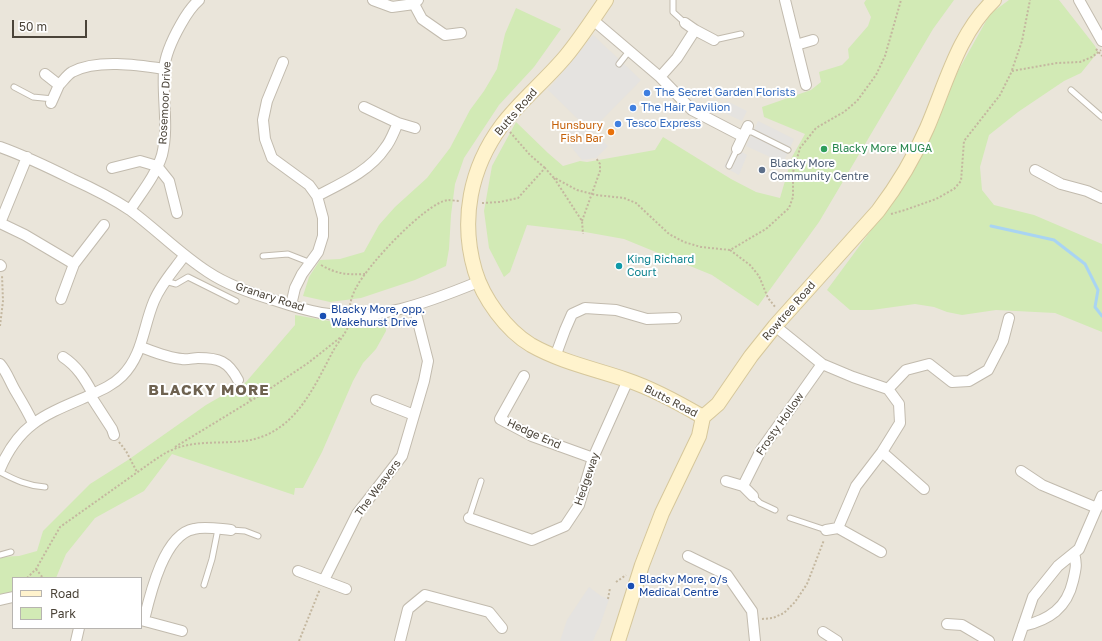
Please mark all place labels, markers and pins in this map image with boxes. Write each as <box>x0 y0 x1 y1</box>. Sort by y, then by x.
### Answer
place label: The Secret Garden Florists <box>655 86 796 100</box>
marker: The Secret Garden Florists <box>642 88 652 98</box>
place label: The Hair Pavilion <box>641 101 730 115</box>
marker: The Hair Pavilion <box>628 103 638 113</box>
place label: Tesco Express <box>626 117 701 131</box>
place label: Hunsbury Fish Bar <box>551 119 603 145</box>
marker: Tesco Express <box>613 119 623 129</box>
marker: Hunsbury Fish Bar <box>606 127 616 137</box>
place label: Blacky More MUGA <box>832 142 932 156</box>
marker: Blacky More MUGA <box>819 144 829 154</box>
place label: Blacky More Community Centre <box>770 157 869 183</box>
marker: Blacky More Community Centre <box>757 165 767 175</box>
place label: King Richard Court <box>627 253 694 279</box>
marker: King Richard Court <box>614 261 624 271</box>
place label: Blacky More, opp. Wakehurst Drive <box>331 303 425 329</box>
marker: Blacky More, opp. Wakehurst Drive <box>318 311 328 321</box>
place label: Blacky More, o/s Medical Centre <box>639 573 727 599</box>
marker: Blacky More, o/s Medical Centre <box>626 581 636 591</box>

